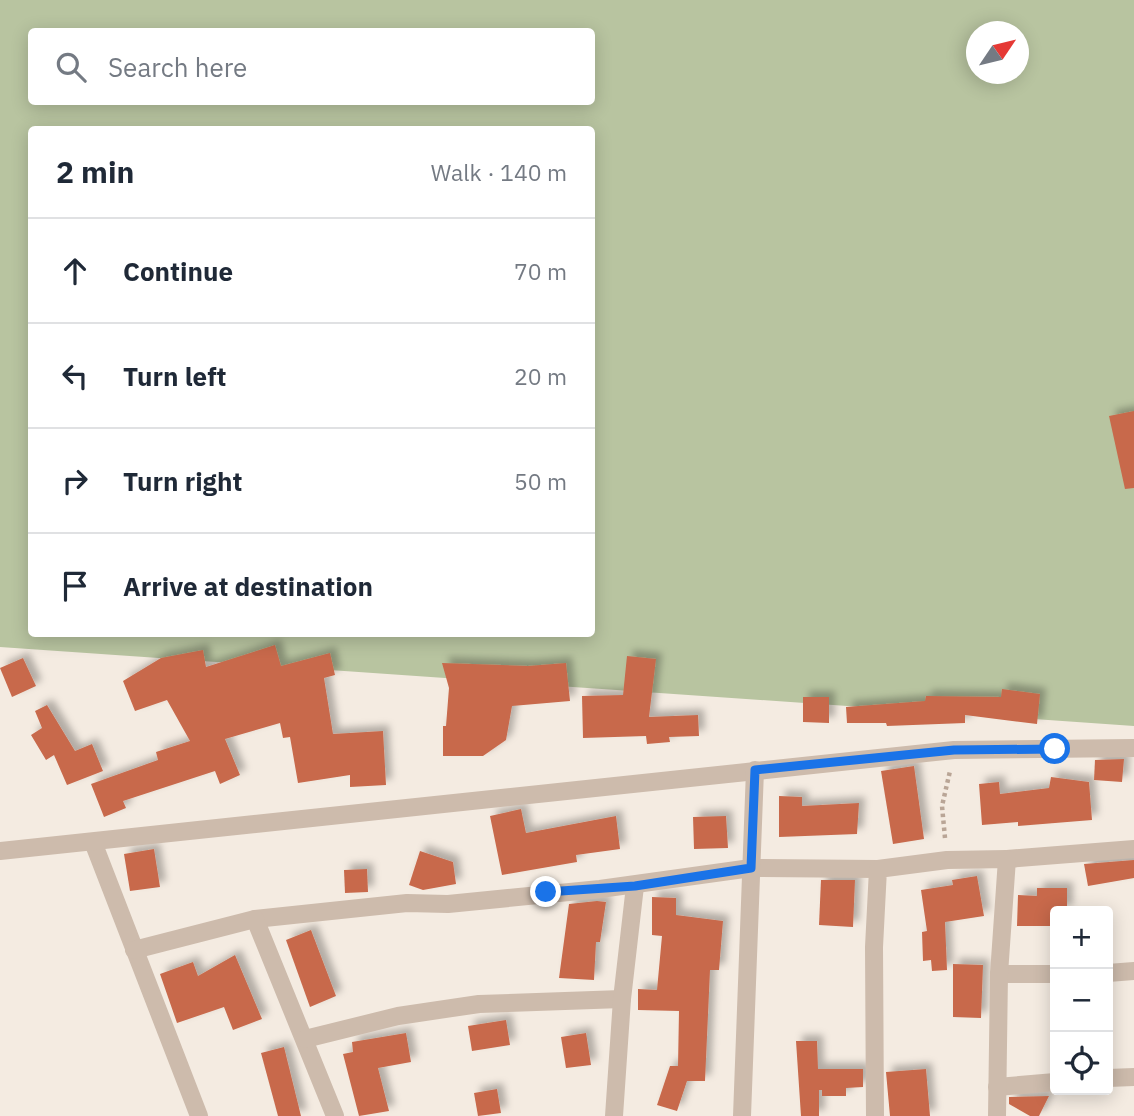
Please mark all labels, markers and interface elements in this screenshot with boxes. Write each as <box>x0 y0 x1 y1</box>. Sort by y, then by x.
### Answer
north arrow <box>966 21 1029 84</box>
search box <box>28 28 595 105</box>
icon: search <box>52 48 90 86</box>
text: Search here <box>108 50 247 84</box>
text: 2 min <box>56 152 134 191</box>
text: Walk · 140 m <box>431 157 567 187</box>
icon: ahead <box>56 252 94 290</box>
text: Continue <box>123 254 233 288</box>
text: 70 m <box>514 256 567 286</box>
icon: left <box>56 357 94 395</box>
text: Turn left <box>123 359 226 393</box>
text: 20 m <box>514 361 567 391</box>
icon: right <box>56 462 94 500</box>
text: Turn right <box>123 464 242 498</box>
text: 50 m <box>514 466 567 496</box>
icon: arrive <box>56 567 94 605</box>
text: Arrive at destination <box>123 569 373 603</box>
route start <box>1039 733 1070 764</box>
route end <box>530 876 561 907</box>
map controls <box>1050 906 1113 1095</box>
button: + <box>1050 906 1113 969</box>
button: − <box>1050 969 1113 1032</box>
button: locate <box>1050 1032 1113 1095</box>

